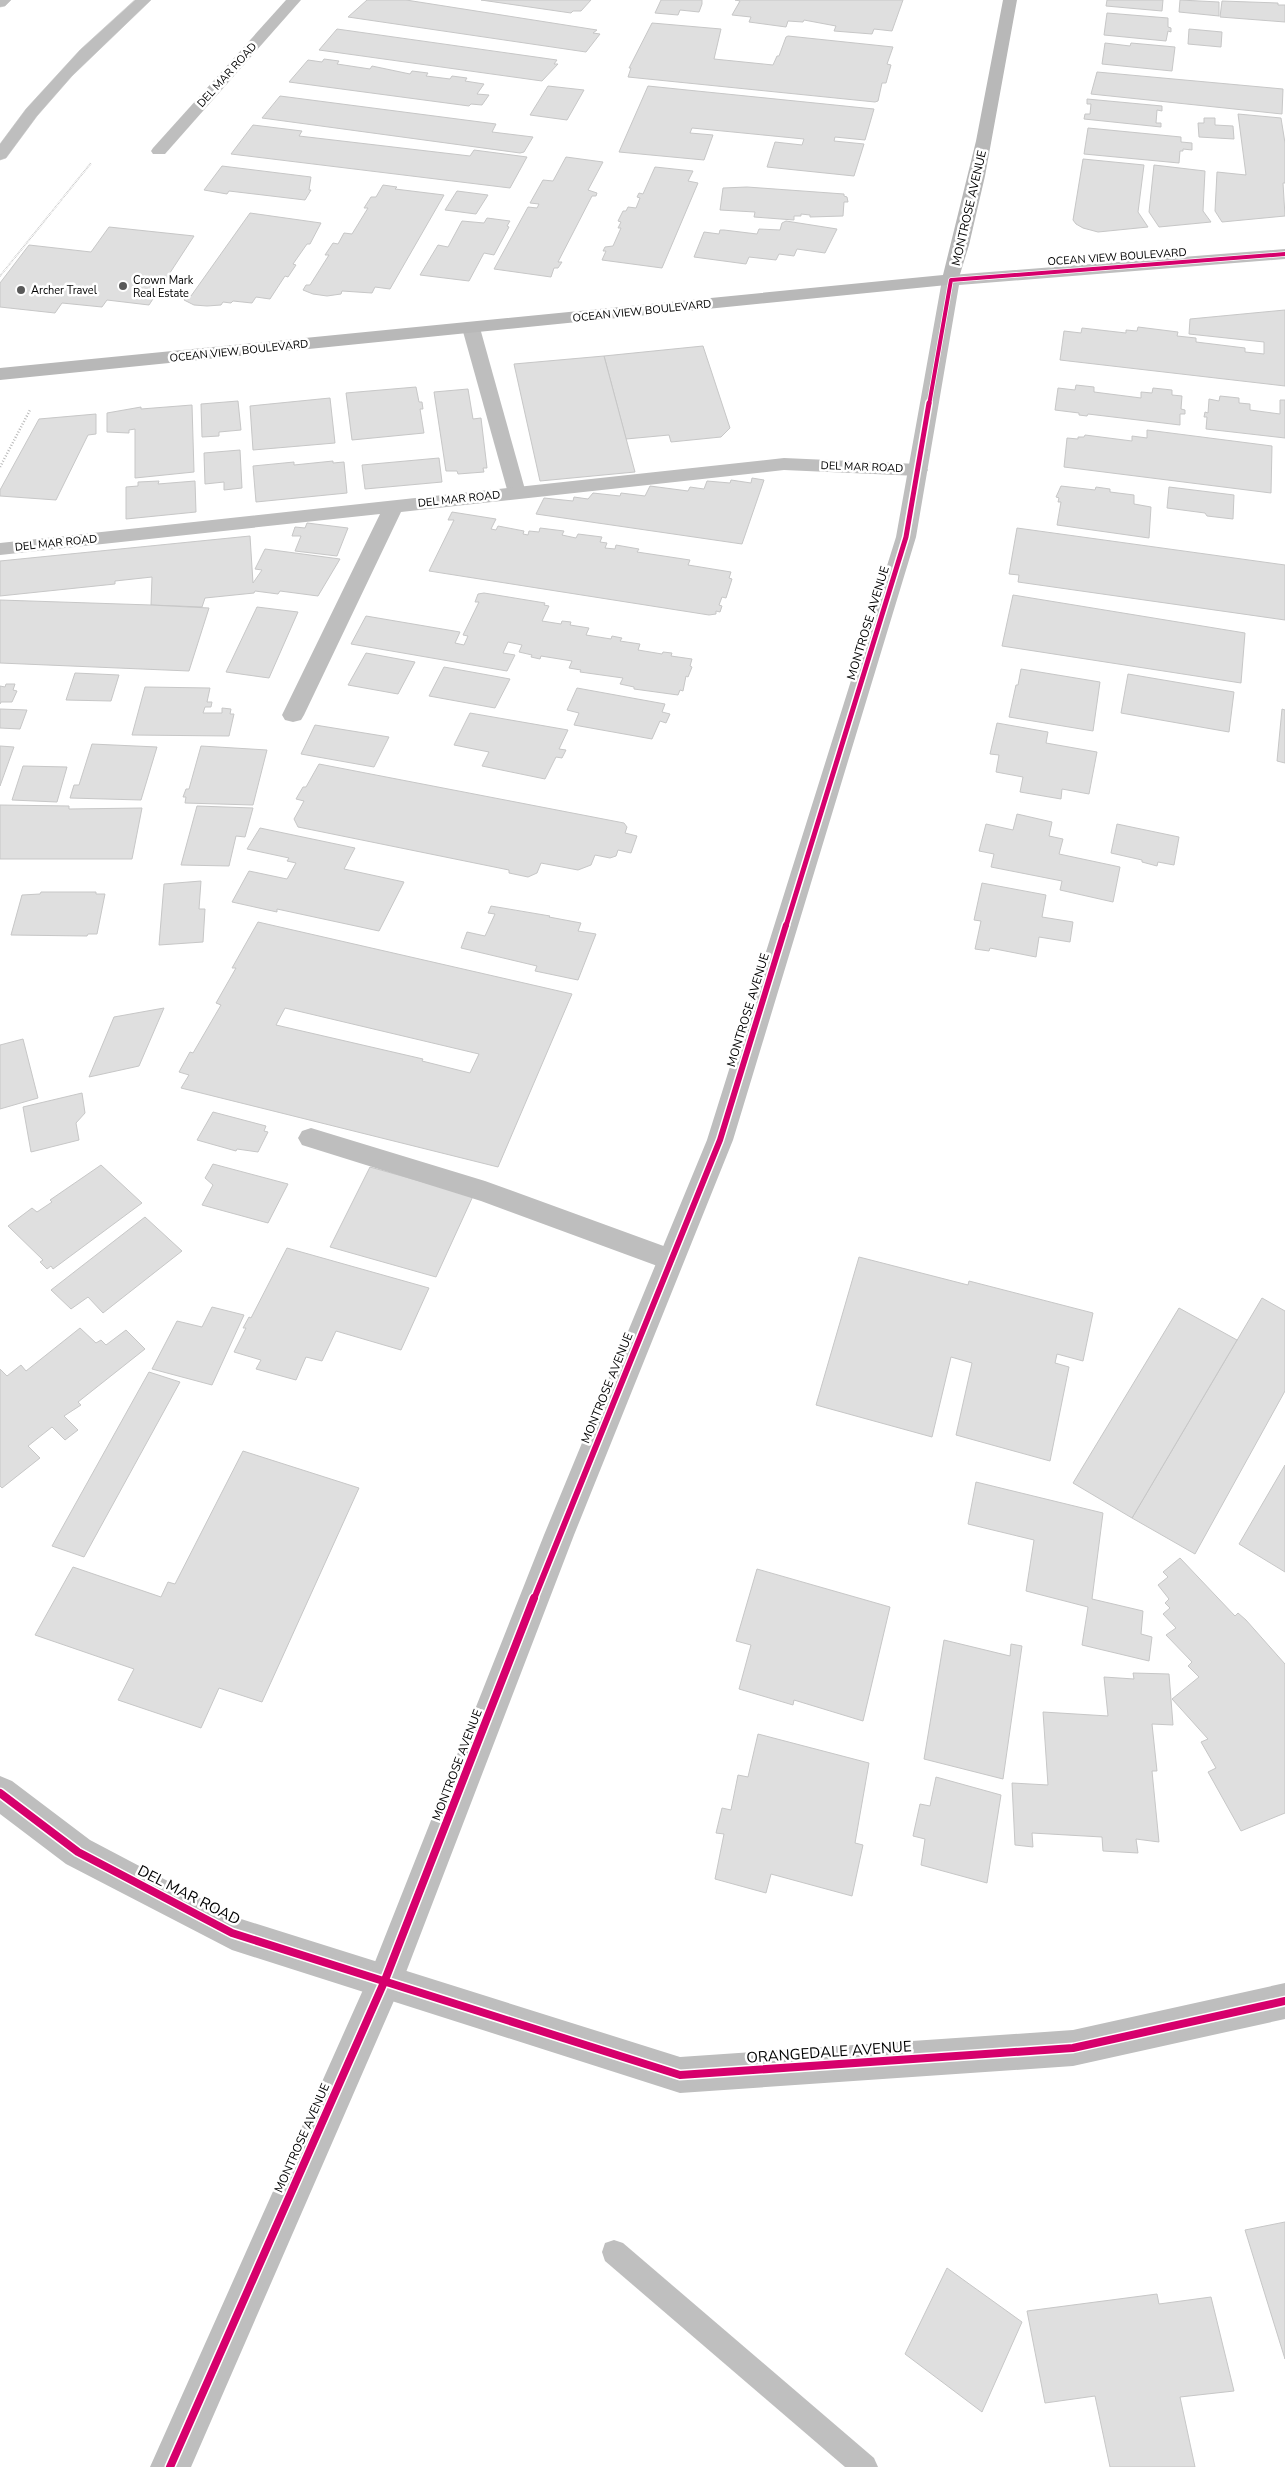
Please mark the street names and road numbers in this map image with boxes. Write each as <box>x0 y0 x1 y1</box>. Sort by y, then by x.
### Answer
street label: DEL MAR ROAD <box>194 39 260 111</box>
street label: MONTROSE AVENUE <box>948 149 990 267</box>
street label: OCEAN VIEW BOULEVARD <box>1047 245 1187 269</box>
street label: OCEAN VIEW BOULEVARD <box>572 296 712 326</box>
street label: OCEAN VIEW BOULEVARD <box>169 336 309 366</box>
street label: DEL MAR ROAD <box>820 458 904 476</box>
street label: DEL MAR ROAD <box>417 487 501 511</box>
street label: DEL MAR ROAD <box>14 531 98 555</box>
street label: MONTROSE AVENUE <box>843 564 893 682</box>
street label: MONTROSE AVENUE <box>723 951 773 1069</box>
street label: MONTROSE AVENUE <box>577 1330 637 1446</box>
street label: MONTROSE AVENUE <box>428 1707 486 1823</box>
street label: DEL MAR ROAD <box>134 1860 244 1930</box>
street label: ORANGEDALE AVENUE <box>746 2036 912 2068</box>
street label: MONTROSE AVENUE <box>271 2081 333 2195</box>

